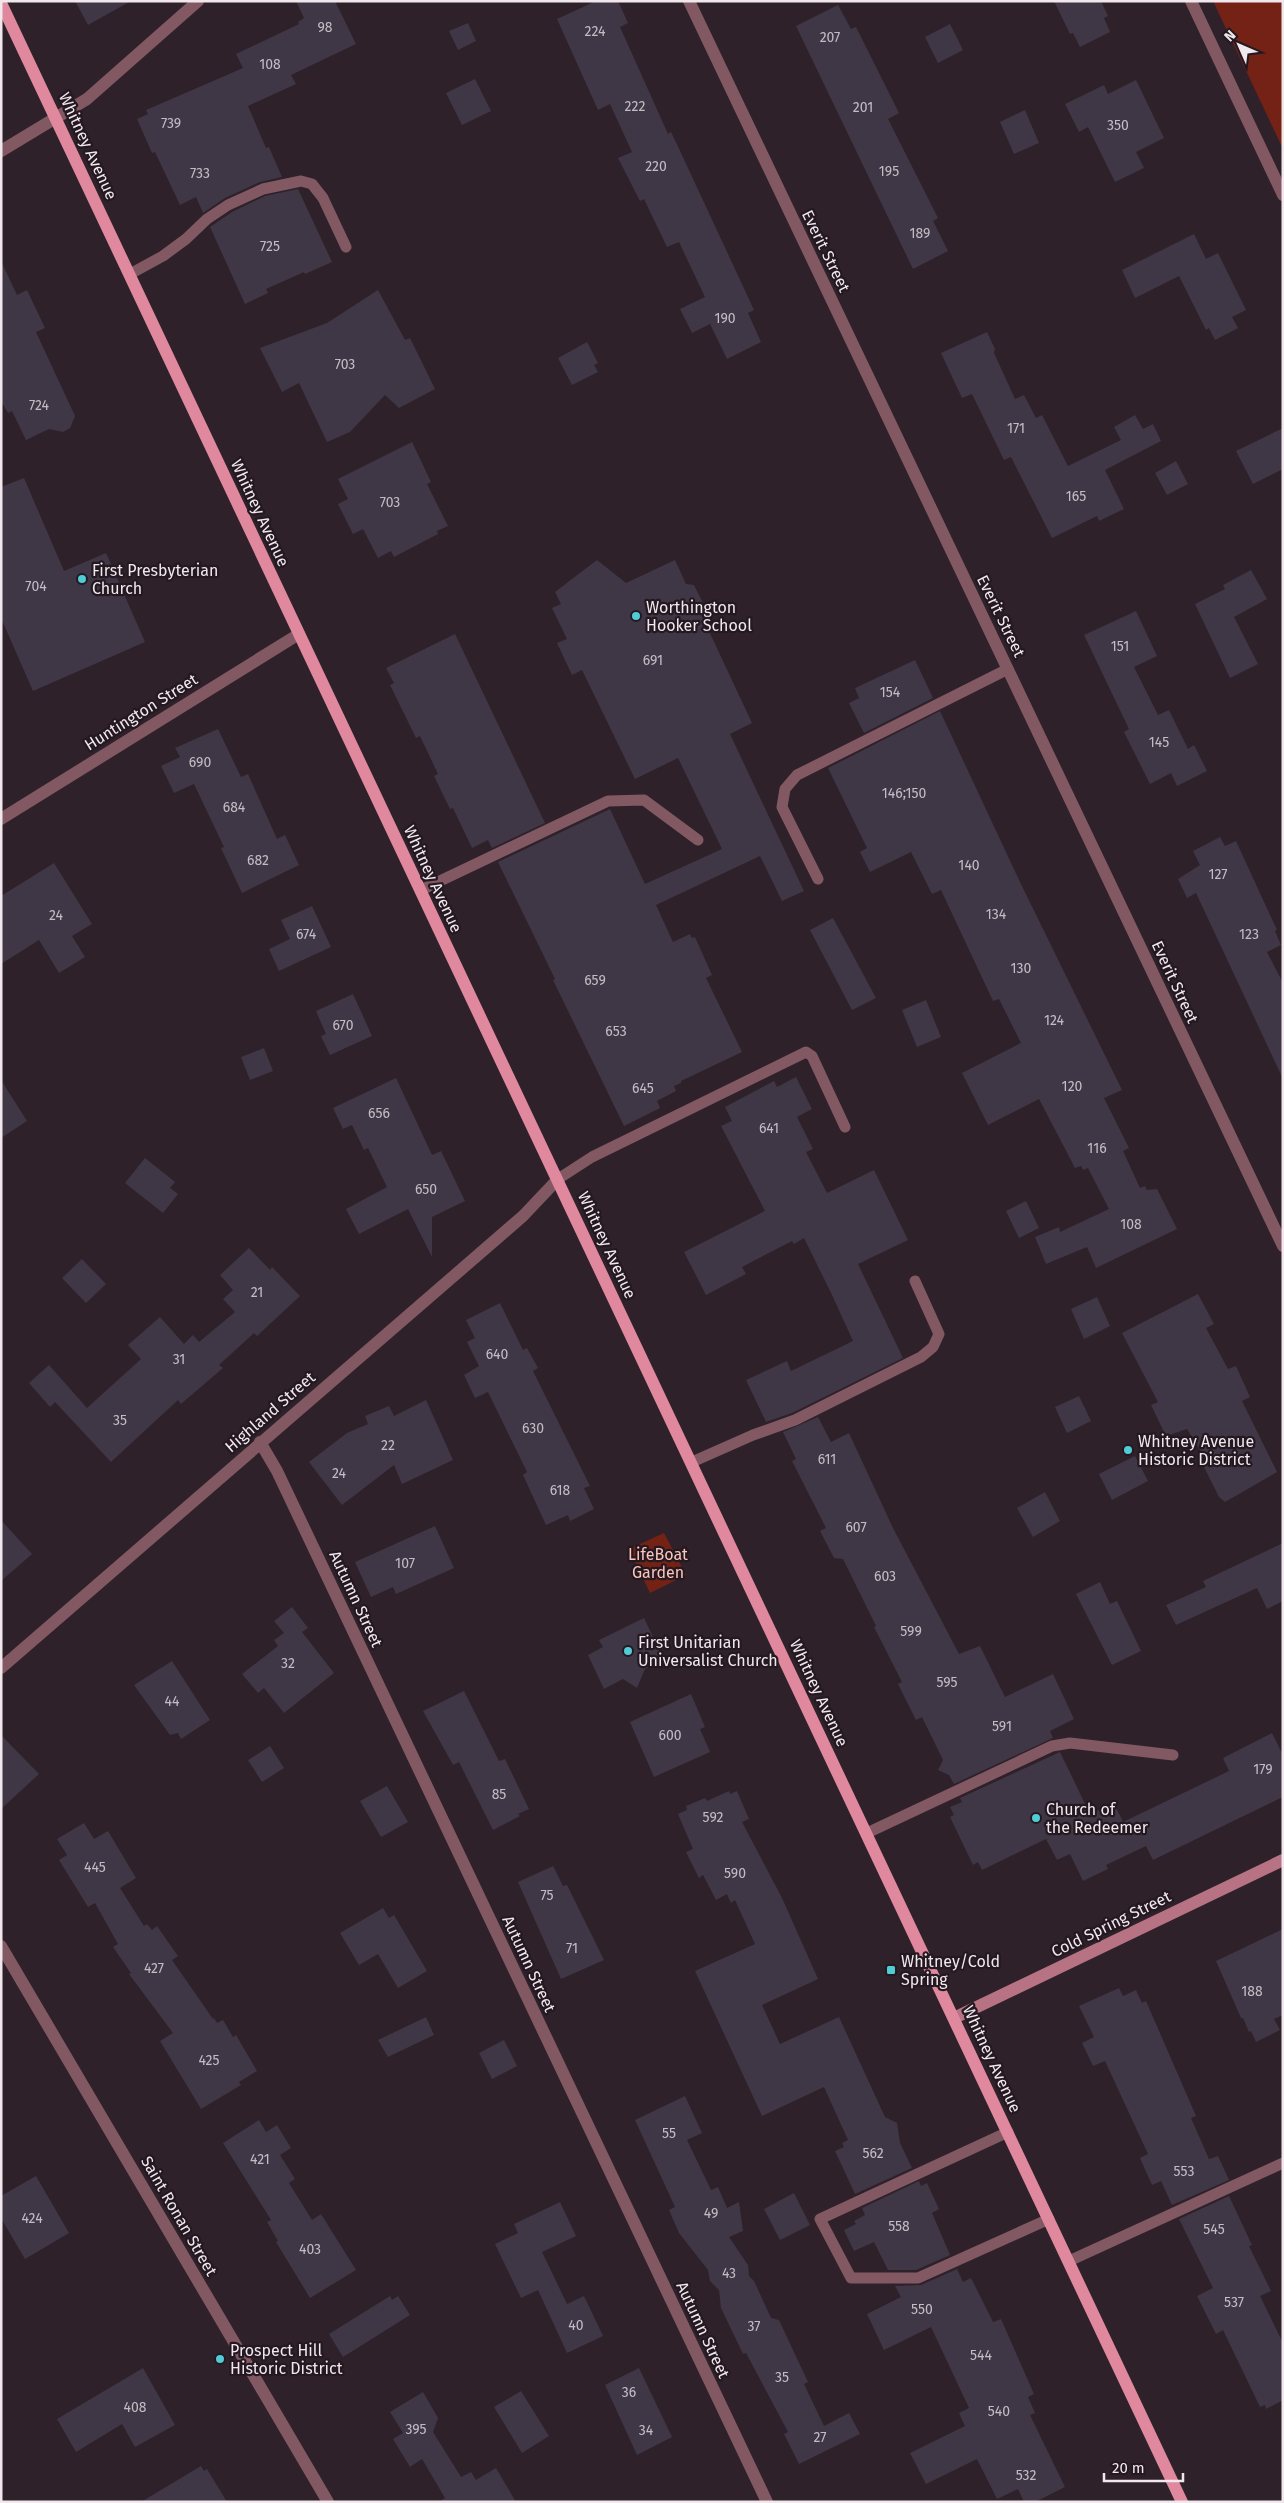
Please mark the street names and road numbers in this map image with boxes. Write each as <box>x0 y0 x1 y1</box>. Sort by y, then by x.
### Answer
street label: Whitney Avenue <box>55 89 121 203</box>
street label: Everit Street <box>798 207 854 295</box>
street label: Whitney Avenue <box>227 456 293 570</box>
street label: Everit Street <box>973 572 1029 660</box>
street label: Huntington Street <box>81 670 201 754</box>
street label: Whitney Avenue <box>400 822 466 936</box>
street label: Everit Street <box>1148 938 1202 1026</box>
street label: Whitney Avenue <box>574 1188 640 1302</box>
street label: Highland Street <box>221 1368 319 1456</box>
street label: Autumn Street <box>325 1548 387 1650</box>
street label: Whitney Avenue <box>786 1636 852 1750</box>
street label: Cold Spring Street <box>1048 1887 1174 1961</box>
street label: Autumn Street <box>498 1913 560 2015</box>
street label: Whitney Avenue <box>959 2002 1025 2116</box>
street label: Saint Ronan Street <box>137 2153 221 2279</box>
street label: Autumn Street <box>672 2279 734 2381</box>

